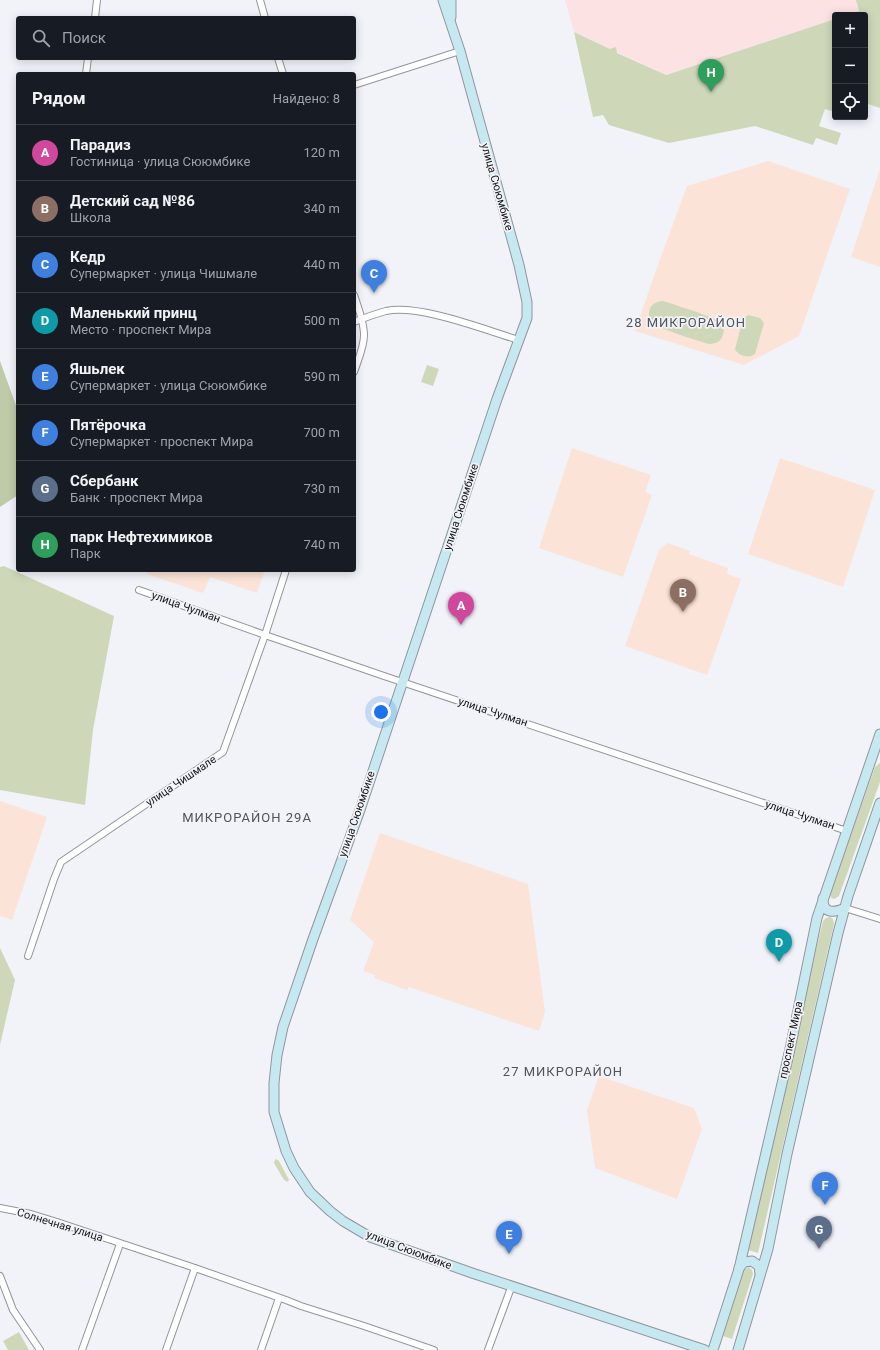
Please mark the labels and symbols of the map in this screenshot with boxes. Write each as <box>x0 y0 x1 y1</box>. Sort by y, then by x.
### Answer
pin: H <box>698 59 724 92</box>
street label: улица Сююмбике <box>478 142 516 232</box>
pin: C <box>361 260 387 293</box>
district label: 28 МИКРОРАЙОН <box>626 315 746 330</box>
street label: улица Сююмбике <box>441 462 481 552</box>
pin: B <box>670 579 696 612</box>
street label: улица Чулман <box>150 589 222 625</box>
pin: A <box>448 592 474 625</box>
street label: улица Чулман <box>457 695 529 729</box>
your location <box>371 702 391 722</box>
street label: улица Чишмале <box>143 753 219 809</box>
street label: улица Сююмбике <box>336 769 378 859</box>
street label: улица Чулман <box>764 798 836 832</box>
district label: МИКРОРАЙОН 29А <box>182 810 312 825</box>
pin: D <box>766 929 792 962</box>
street label: проспект Мира <box>776 1000 806 1080</box>
district label: 27 МИКРОРАЙОН <box>503 1064 623 1079</box>
pin: F <box>812 1172 838 1205</box>
street label: Солнечная улица <box>15 1206 105 1244</box>
pin: G <box>806 1216 832 1249</box>
pin: E <box>496 1221 522 1254</box>
street label: улица Сююмбике <box>365 1228 454 1272</box>

